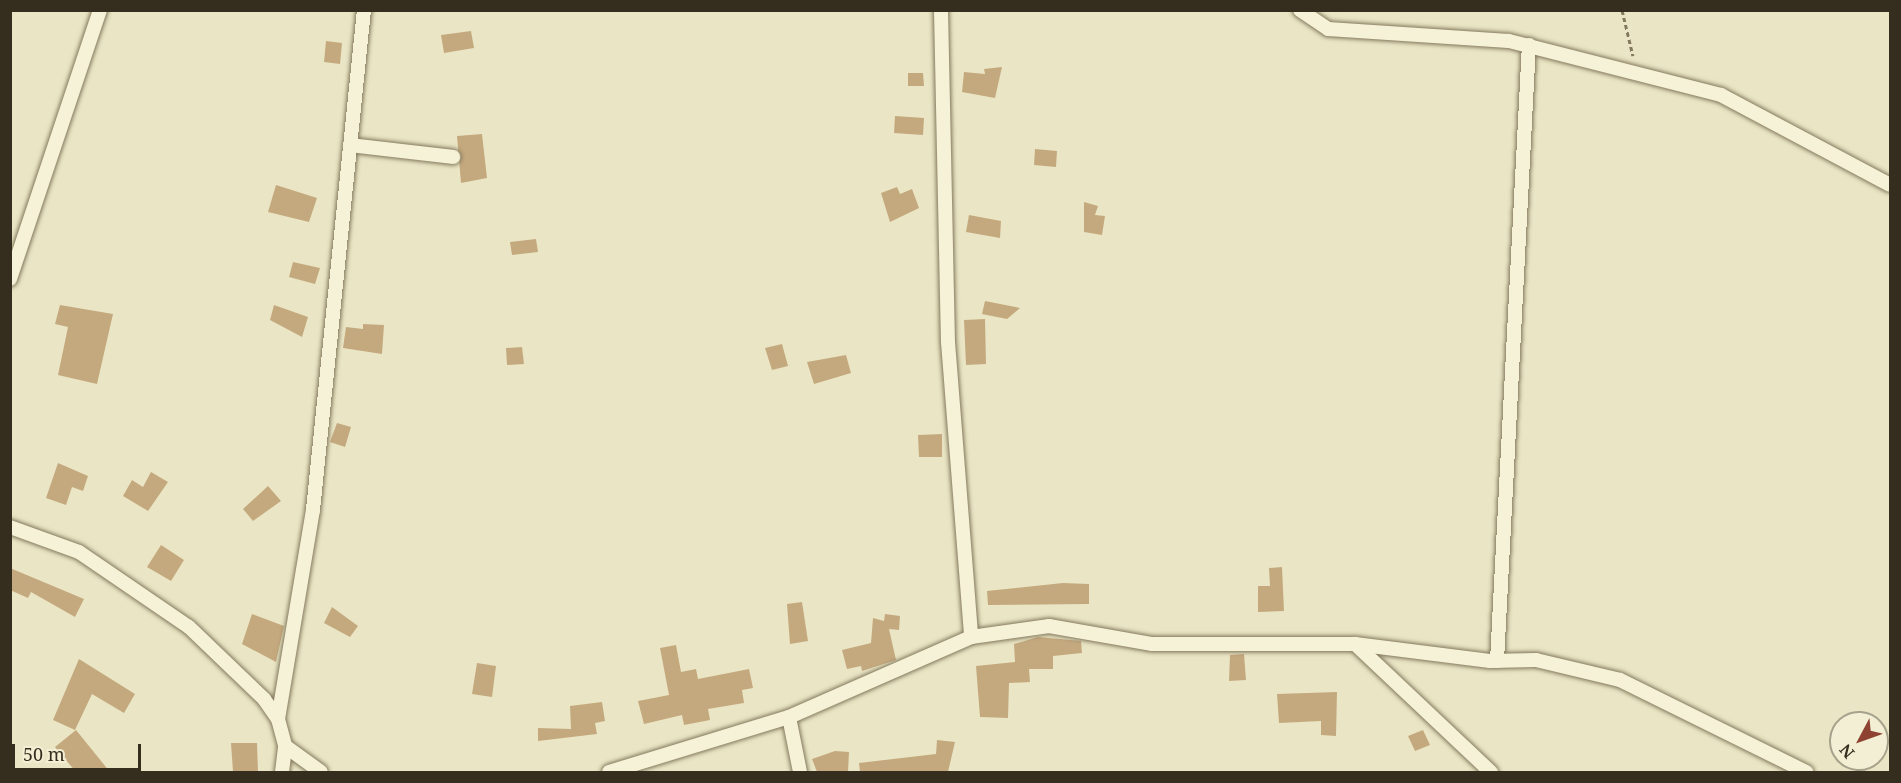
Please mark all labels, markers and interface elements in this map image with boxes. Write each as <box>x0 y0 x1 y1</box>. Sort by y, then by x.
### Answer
north arrow <box>1829 711 1889 771</box>
scale bar <box>15 732 144 770</box>
text: N <box>1834 740 1859 763</box>
text: 50 m <box>23 742 65 766</box>

